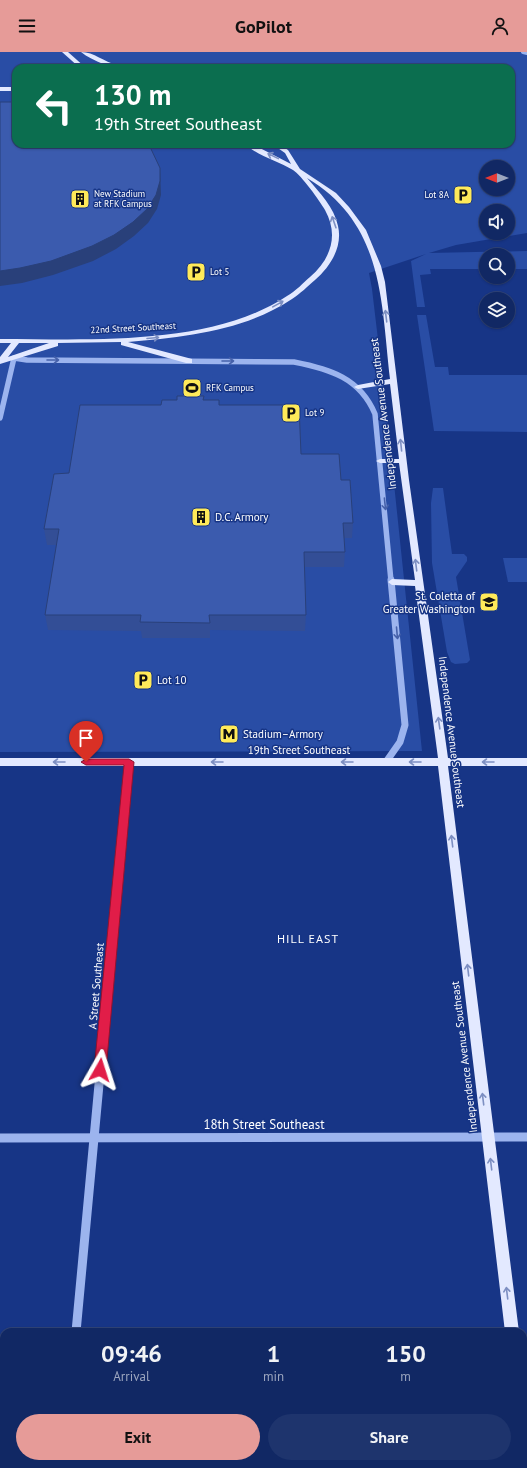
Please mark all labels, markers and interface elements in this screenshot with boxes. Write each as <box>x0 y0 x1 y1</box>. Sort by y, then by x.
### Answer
icon: menu <box>16 15 38 37</box>
text: GoPilot <box>235 15 292 38</box>
icon: person <box>489 15 511 37</box>
text: 130 m <box>94 76 171 113</box>
icon: left <box>28 80 80 132</box>
text: 19th Street Southeast <box>94 112 262 135</box>
one-way arrow <box>267 152 279 159</box>
north arrow <box>479 160 515 196</box>
map controls <box>479 160 515 328</box>
parking icon: Lot 8A <box>452 184 474 206</box>
building icon: New Stadium at RFK Campus <box>69 188 91 210</box>
place label: New Stadium at RFK Campus <box>94 188 152 209</box>
place label: Lot 8A <box>424 189 450 200</box>
button: sound <box>479 204 515 240</box>
one-way arrow <box>330 216 337 229</box>
button: search <box>479 248 515 284</box>
parking icon: Lot 5 <box>185 261 207 283</box>
place label: Lot 5 <box>210 266 229 277</box>
button: layers <box>479 292 515 328</box>
one-way arrow <box>272 300 284 307</box>
one-way arrow <box>382 310 390 323</box>
street label: 22nd Street Southeast <box>90 320 176 335</box>
one-way arrow <box>146 334 159 342</box>
street label: Independence Avenue Southeast <box>367 337 399 491</box>
one-way arrow <box>46 356 59 364</box>
one-way arrow <box>221 357 234 365</box>
sports icon: RFK Campus <box>181 377 203 399</box>
place label: RFK Campus <box>206 382 254 393</box>
parking icon: Lot 9 <box>280 402 302 424</box>
place label: Lot 9 <box>305 407 324 418</box>
one-way arrow <box>397 439 405 452</box>
one-way arrow <box>381 497 388 510</box>
building icon: D.C. Armory <box>190 506 212 528</box>
place label: D.C. Armory <box>215 510 269 524</box>
one-way arrow <box>413 559 420 572</box>
place label: St. Coletta of Greater Washington <box>383 589 475 616</box>
school or university icon: St. Coletta of Greater Washington <box>478 591 500 613</box>
one-way arrow <box>393 626 401 639</box>
street label: Independence Avenue Southeast <box>436 655 468 809</box>
parking icon: Lot 10 <box>132 669 154 691</box>
place label: Lot 10 <box>157 673 187 687</box>
one-way arrow <box>435 717 443 730</box>
pin <box>69 721 103 762</box>
metro station icon: Stadium–Armory <box>218 723 240 745</box>
icon: arrive <box>75 727 97 749</box>
place label: Stadium–Armory <box>243 727 324 741</box>
street label: 19th Street Southeast <box>248 743 351 757</box>
one-way arrow <box>53 758 66 766</box>
one-way arrow <box>211 758 224 766</box>
one-way arrow <box>341 758 354 766</box>
one-way arrow <box>409 758 422 766</box>
one-way arrow <box>482 758 495 766</box>
one-way arrow <box>448 835 456 848</box>
district label: HILL EAST <box>277 931 339 946</box>
street label: A Street Southeast <box>85 942 107 1030</box>
one-way arrow <box>464 964 471 977</box>
street label: Independence Avenue Southeast <box>448 980 480 1134</box>
position arrow <box>79 1049 121 1091</box>
one-way arrow <box>479 1093 487 1106</box>
street label: 18th Street Southeast <box>203 1116 325 1133</box>
one-way arrow <box>487 1158 495 1171</box>
one-way arrow <box>503 1287 511 1300</box>
text: 09:46 <box>101 1338 162 1369</box>
text: 1 <box>267 1338 280 1369</box>
text: 150 <box>385 1338 426 1369</box>
text: Arrival <box>113 1368 150 1385</box>
text: min <box>263 1368 284 1385</box>
text: m <box>400 1368 411 1385</box>
button: Exit <box>16 1414 260 1460</box>
button: Share <box>268 1414 511 1460</box>

